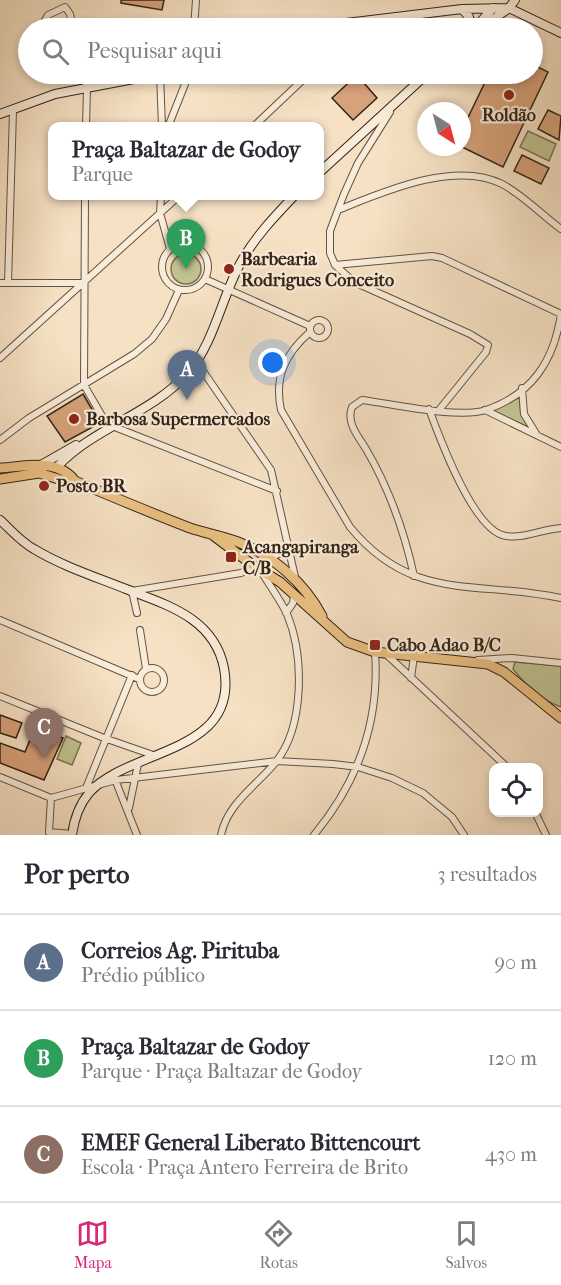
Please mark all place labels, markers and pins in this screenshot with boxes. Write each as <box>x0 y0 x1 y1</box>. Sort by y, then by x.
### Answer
marker: Roldão <box>502 88 516 102</box>
place label: Roldão <box>482 105 536 126</box>
pin: B <box>166 220 206 269</box>
place label: Barbearia Rodrigues Conceito <box>241 249 394 291</box>
marker: Barbearia Rodrigues Conceito <box>222 262 236 276</box>
pin: A <box>168 350 207 400</box>
place label: Barbosa Supermercados <box>86 409 270 430</box>
marker: Barbosa Supermercados <box>67 412 81 426</box>
place label: Posto BR <box>56 476 127 497</box>
marker: Posto BR <box>37 479 51 493</box>
place label: Acangapiranga C/B <box>242 537 359 579</box>
marker: Acangapiranga C/B <box>224 550 238 564</box>
place label: Cabo Adao B/C <box>387 635 501 656</box>
marker: Cabo Adao B/C <box>368 638 382 652</box>
pin: C <box>24 708 63 758</box>

